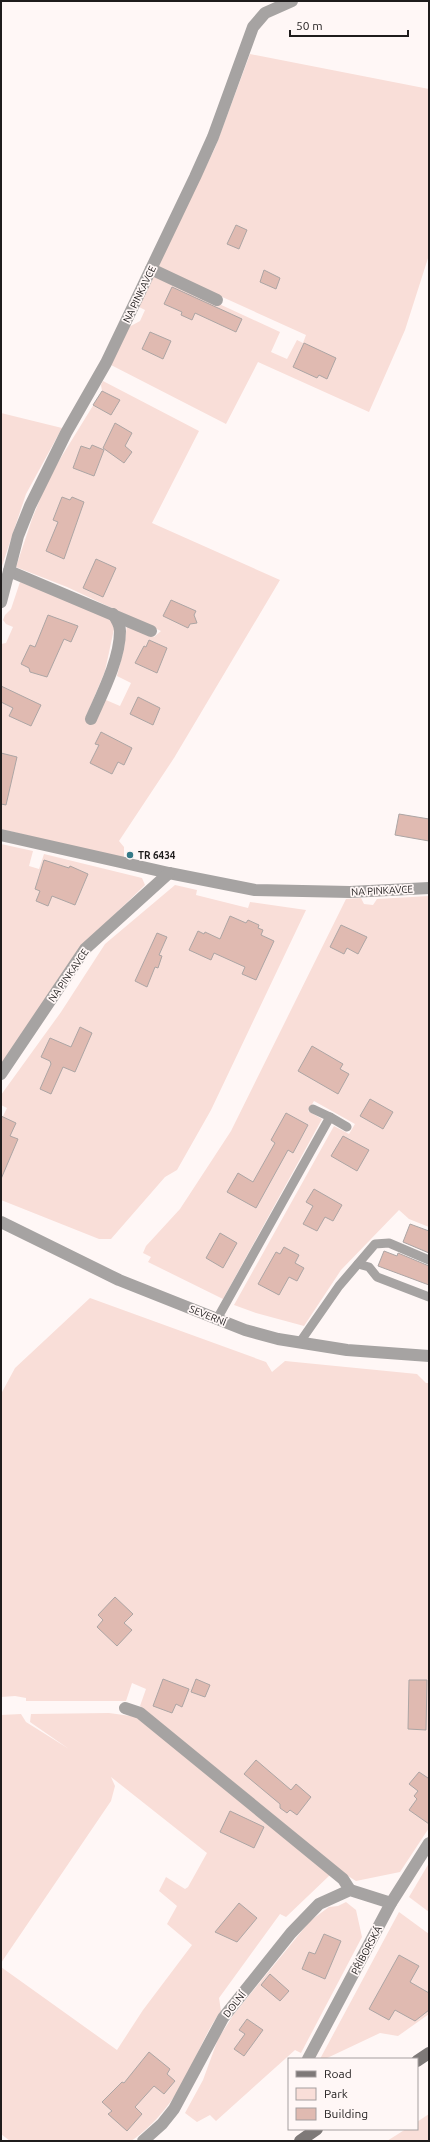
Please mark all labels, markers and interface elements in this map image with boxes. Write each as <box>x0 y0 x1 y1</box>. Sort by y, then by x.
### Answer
scale bar <box>290 12 408 38</box>
text: 50 m <box>296 19 323 32</box>
street label: NA PINKAVCE <box>121 264 158 324</box>
marker: TR 6434 <box>125 850 135 860</box>
place label: TR 6434 <box>138 850 176 861</box>
street label: NA PINKAVCE <box>351 883 414 898</box>
street label: NA PINKAVCE <box>46 946 91 1004</box>
street label: SEVERNÍ <box>188 1302 229 1328</box>
street label: PŘÍBORSKÁ <box>348 1923 384 1976</box>
street label: DOLNÍ <box>220 1988 248 2019</box>
legend <box>288 2058 418 2130</box>
text: Road <box>324 2067 352 2080</box>
text: Park <box>324 2087 348 2100</box>
text: Building <box>324 2107 368 2120</box>

